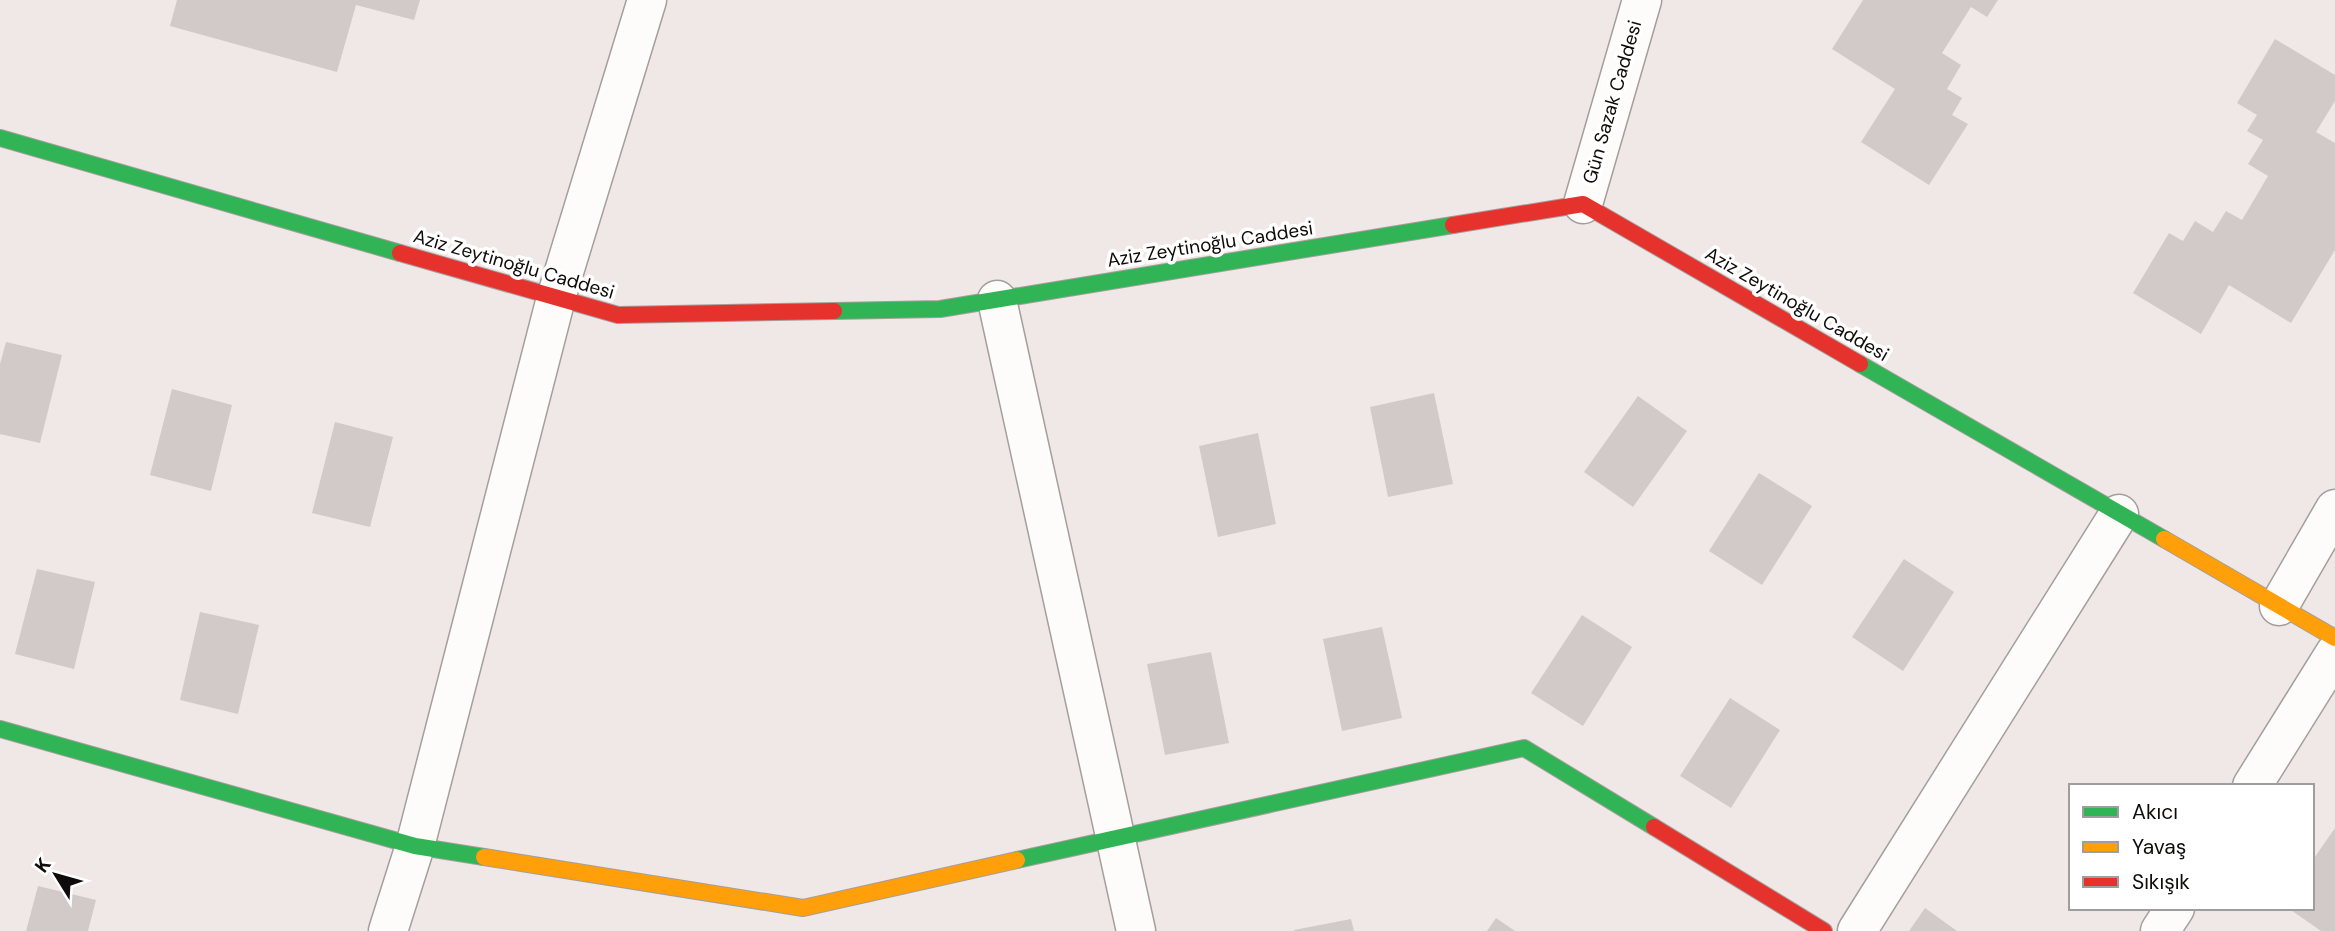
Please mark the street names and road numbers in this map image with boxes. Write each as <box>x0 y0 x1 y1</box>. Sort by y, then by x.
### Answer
street label: Gün Sazak Caddesi <box>1577 17 1647 187</box>
street label: Aziz Zeytinoğlu Caddesi <box>1105 215 1315 273</box>
street label: Aziz Zeytinoğlu Caddesi <box>411 223 617 305</box>
street label: Aziz Zeytinoğlu Caddesi <box>1701 241 1893 367</box>

